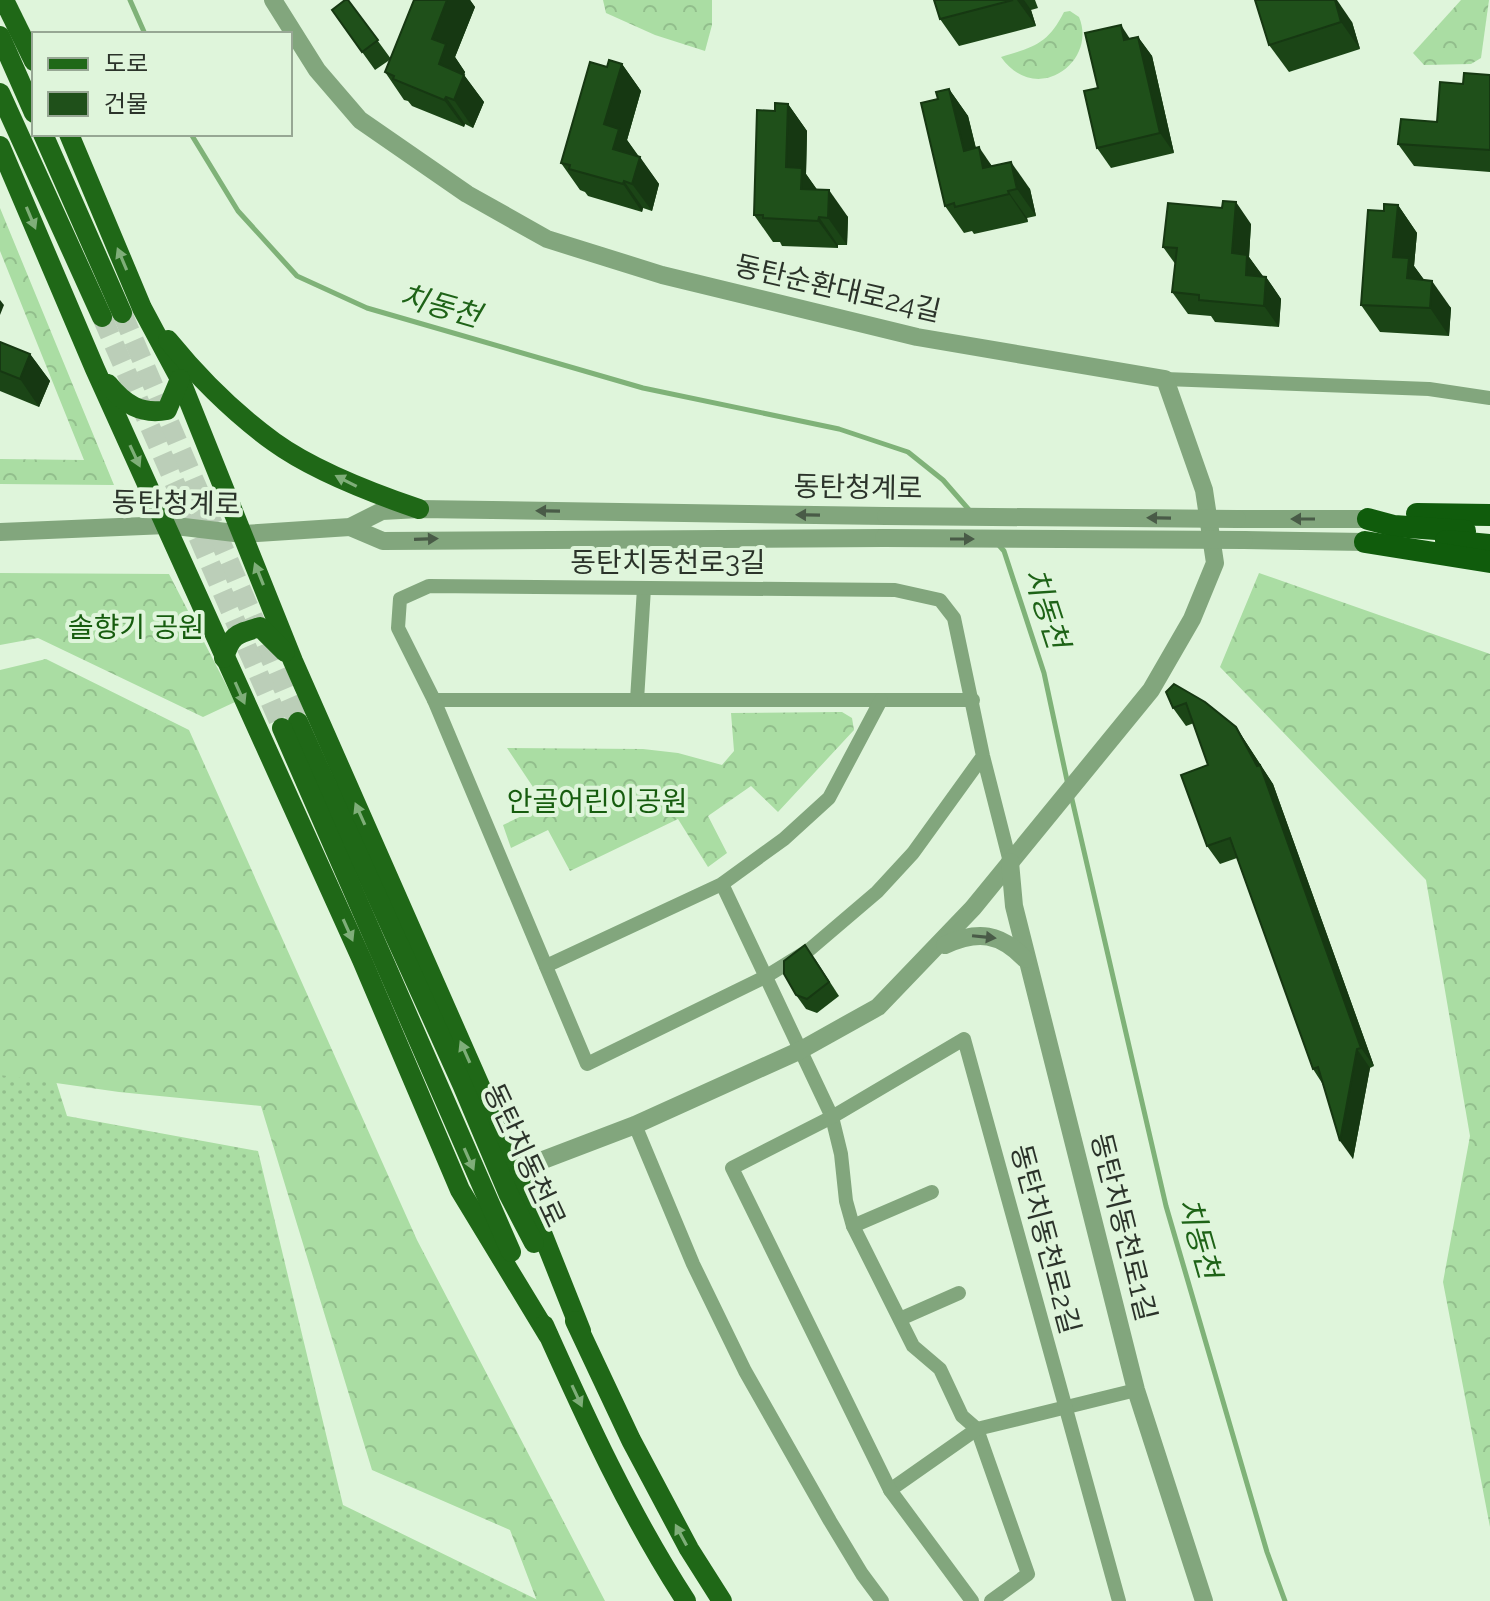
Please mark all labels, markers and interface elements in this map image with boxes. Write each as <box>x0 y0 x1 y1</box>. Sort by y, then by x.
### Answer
legend <box>32 32 292 136</box>
text: 도로 <box>104 49 148 78</box>
text: 건물 <box>104 89 148 118</box>
one-way arrow <box>24 206 37 229</box>
one-way arrow <box>115 247 128 271</box>
street label: 동탄순환대로24길 <box>732 249 944 328</box>
water label: 치동천 <box>396 277 488 335</box>
one-way arrow <box>128 444 142 467</box>
street label: 동탄청계로 <box>793 470 923 505</box>
one-way arrow <box>335 475 358 488</box>
street label: 동탄청계로 <box>111 486 241 521</box>
one-way arrow <box>535 505 560 517</box>
one-way arrow <box>795 509 820 521</box>
one-way arrow <box>1146 512 1171 525</box>
one-way arrow <box>1290 513 1315 525</box>
one-way arrow <box>414 533 439 546</box>
one-way arrow <box>950 533 975 545</box>
street label: 동탄치동천로3길 <box>570 546 766 579</box>
one-way arrow <box>252 562 265 586</box>
water label: 치동천 <box>1017 563 1077 656</box>
park label: 솔향기 공원 <box>68 611 204 644</box>
one-way arrow <box>233 682 247 705</box>
park label: 안골어린이공원 <box>507 785 687 818</box>
one-way arrow <box>354 802 367 825</box>
one-way arrow <box>341 918 355 942</box>
one-way arrow <box>972 931 997 944</box>
one-way arrow <box>459 1040 472 1063</box>
street label: 동탄치동천로 <box>477 1078 572 1232</box>
street label: 동탄치동천로1길 <box>1084 1130 1163 1324</box>
street label: 동탄치동천로2길 <box>1004 1141 1087 1338</box>
one-way arrow <box>463 1148 476 1171</box>
water label: 치동천 <box>1171 1193 1229 1286</box>
one-way arrow <box>570 1384 584 1408</box>
one-way arrow <box>675 1523 688 1546</box>

